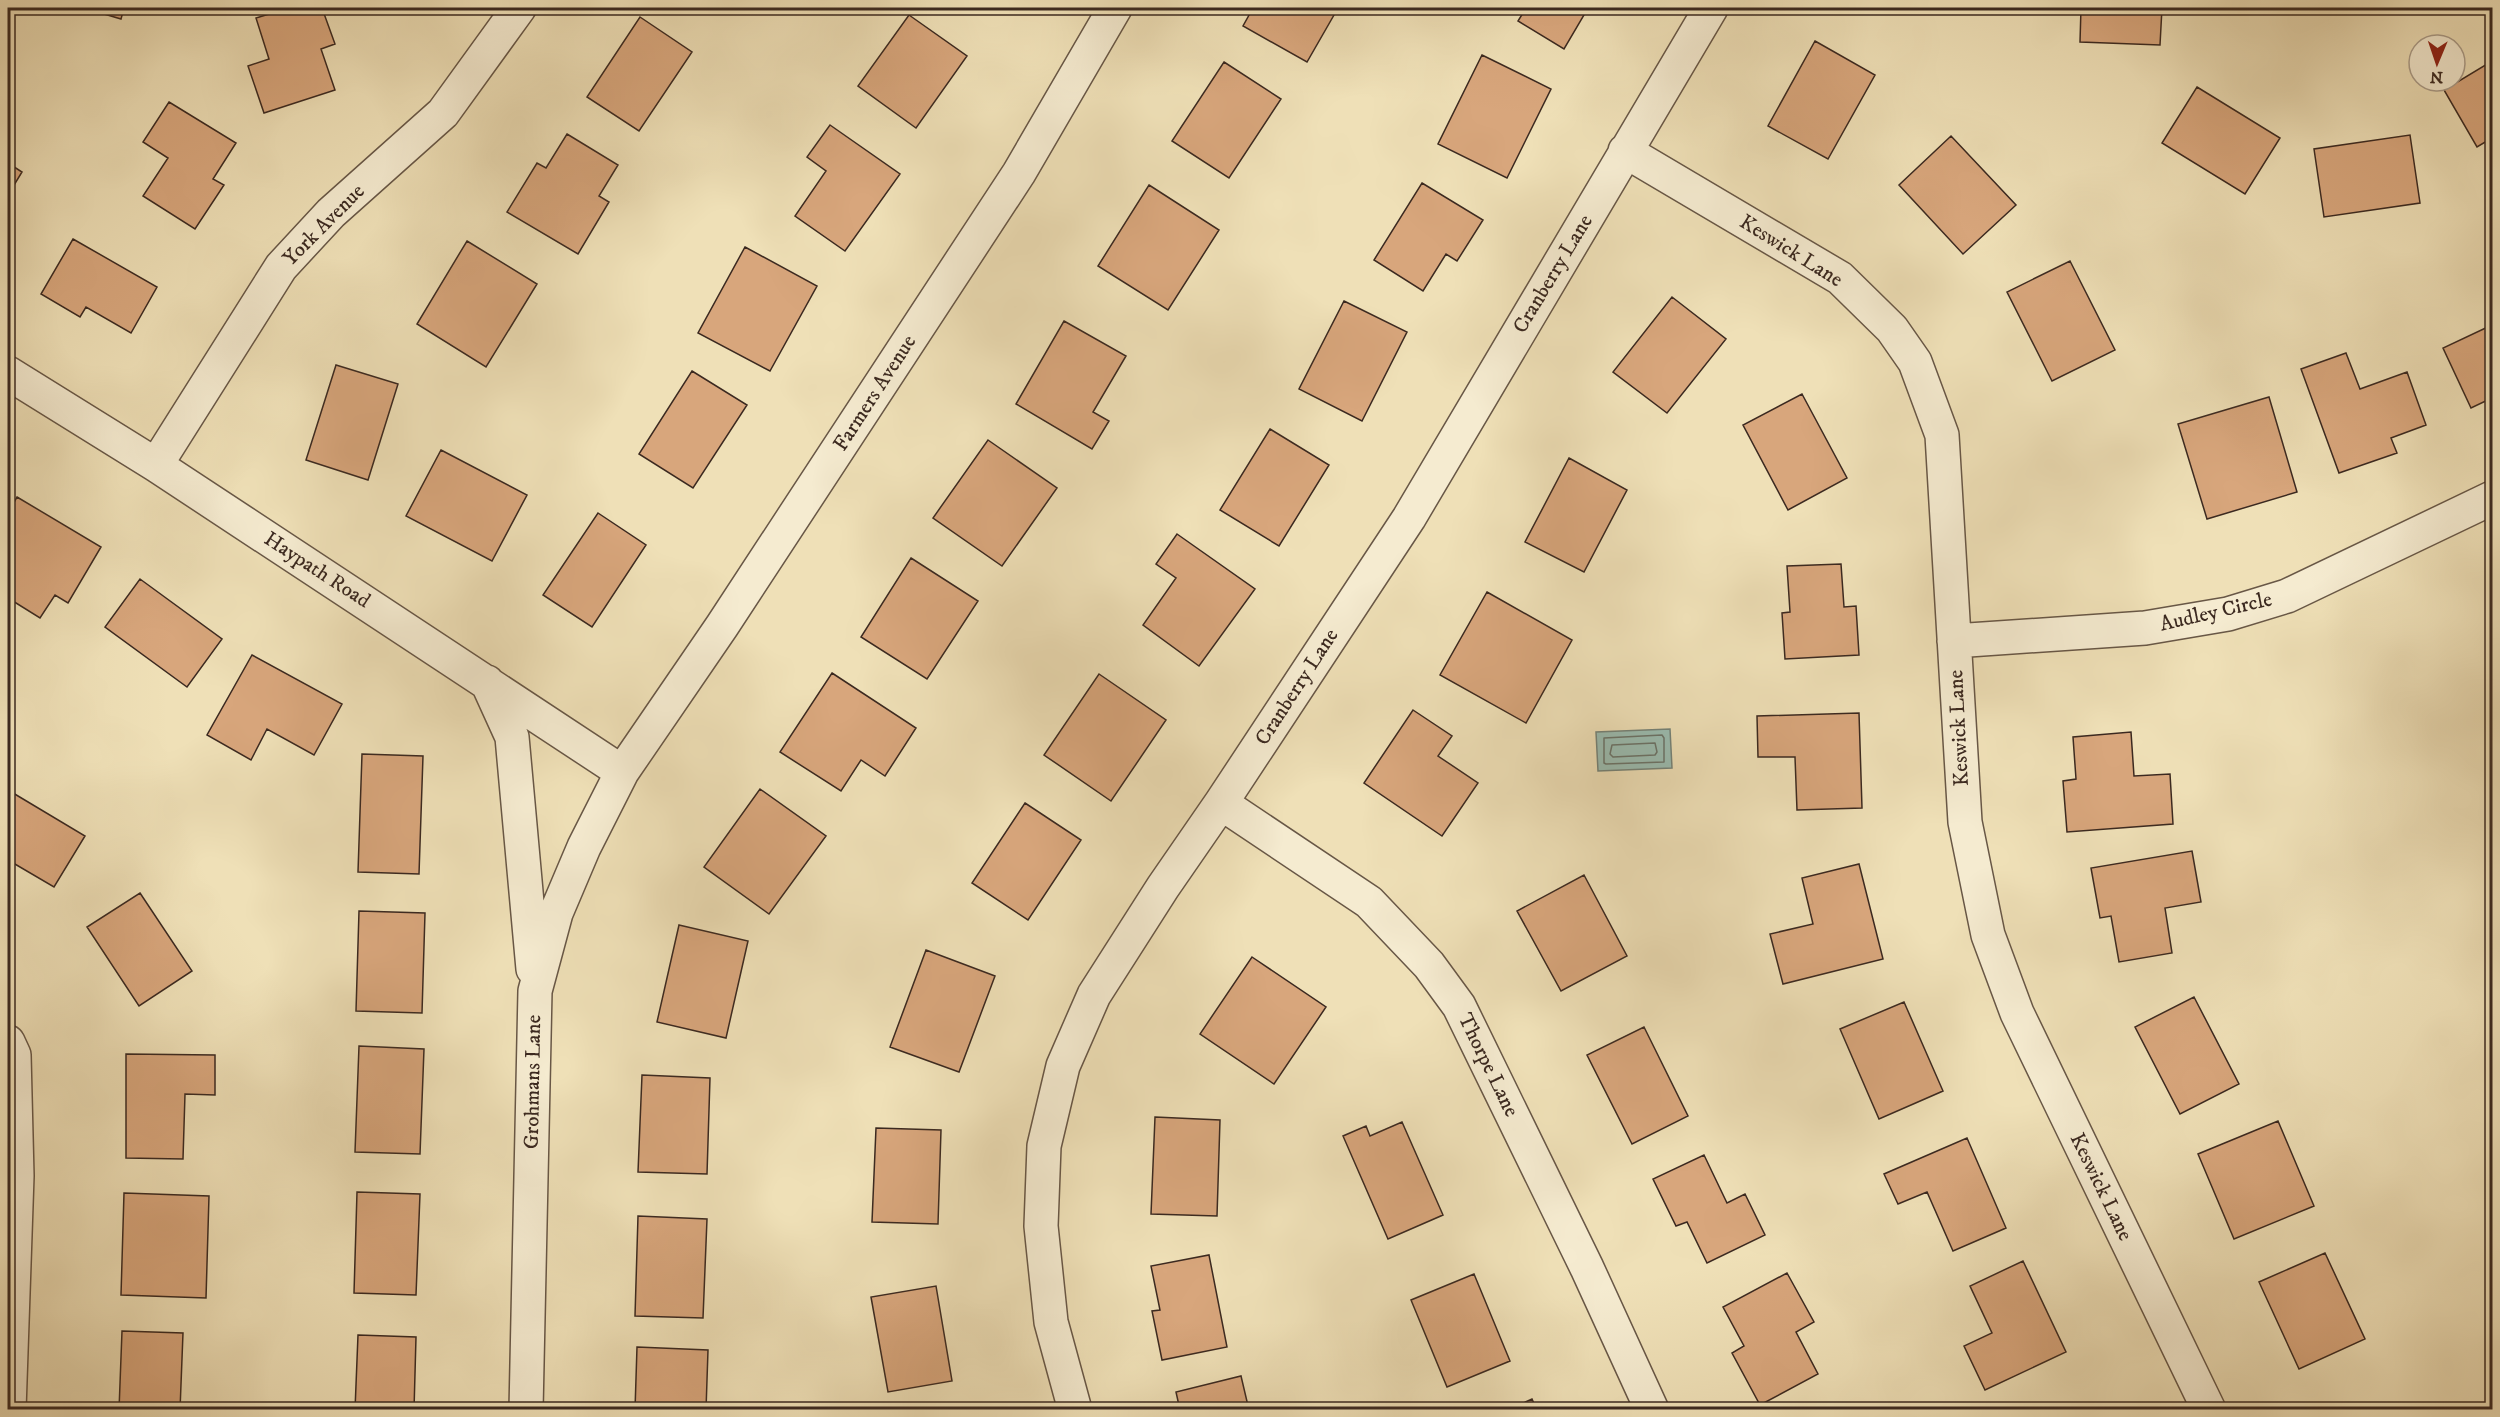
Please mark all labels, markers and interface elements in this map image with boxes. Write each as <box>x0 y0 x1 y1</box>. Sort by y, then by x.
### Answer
north arrow <box>2407 33 2467 93</box>
text: N <box>2430 67 2443 87</box>
street label: York Avenue <box>278 178 371 271</box>
street label: Keswick Lane <box>1735 209 1848 293</box>
street label: Cranberry Lane <box>1507 210 1599 338</box>
street label: Farmers Avenue <box>828 330 922 456</box>
street label: Haypath Road <box>259 526 376 614</box>
street label: Audley Circle <box>2157 586 2275 638</box>
street label: Cranberry Lane <box>1250 624 1345 750</box>
street label: Keswick Lane <box>1943 669 1975 787</box>
street label: Thorpe Lane <box>1452 1009 1524 1121</box>
street label: Grohmans Lane <box>519 1014 547 1149</box>
street label: Keswick Lane <box>2064 1129 2138 1245</box>

